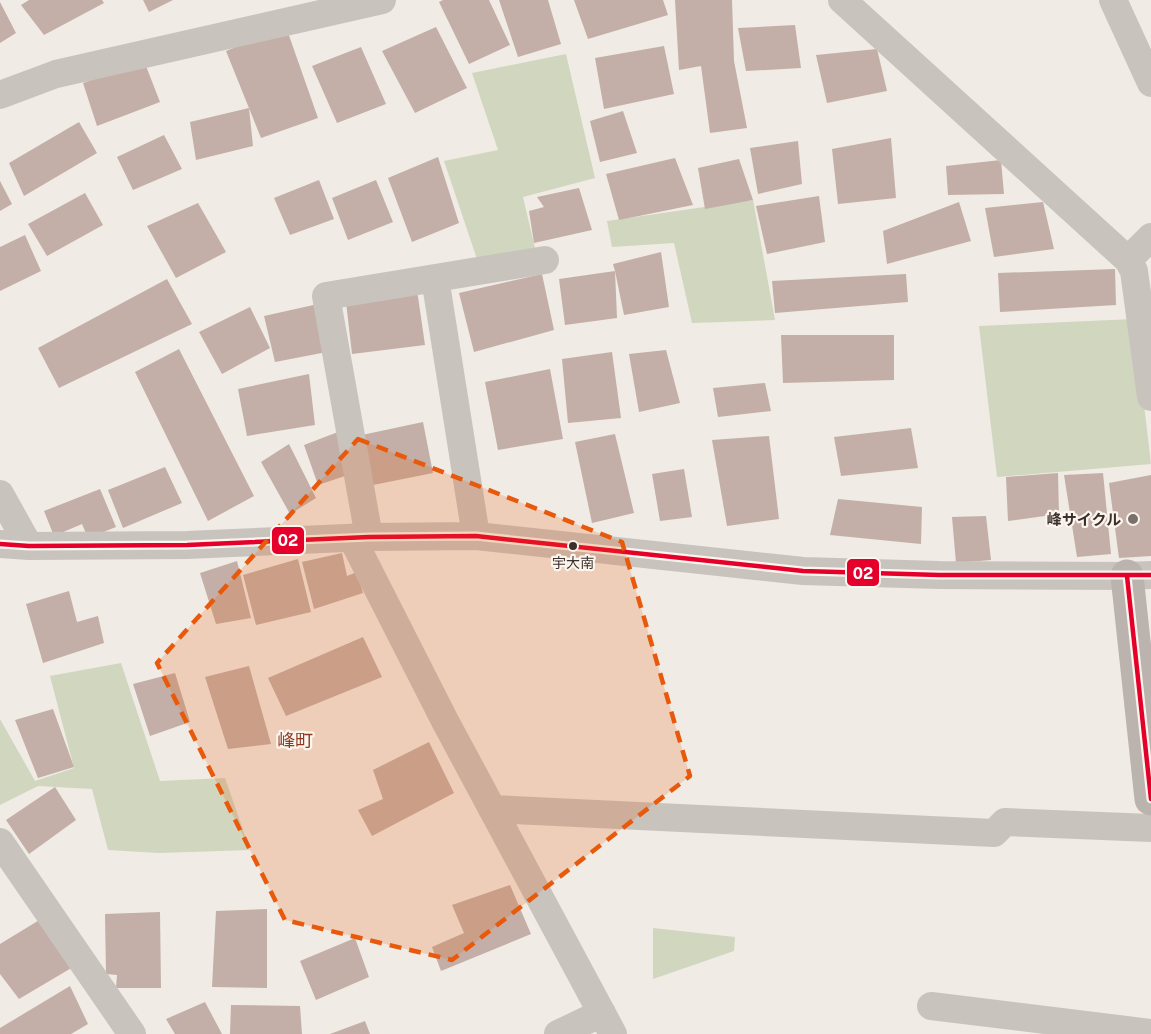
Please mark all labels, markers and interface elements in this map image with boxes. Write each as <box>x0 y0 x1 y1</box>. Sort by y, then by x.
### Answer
place label: 峰サイクル <box>1047 511 1121 528</box>
marker: 峰サイクル <box>1126 512 1140 526</box>
line badge: 02 <box>271 526 305 555</box>
text: 02 <box>278 531 298 550</box>
marker: 宇大南 <box>567 540 579 552</box>
place label: 宇大南 <box>552 555 594 571</box>
line badge: 02 <box>846 558 880 587</box>
text: 02 <box>853 564 873 583</box>
district label: 峰町 <box>277 730 313 751</box>

